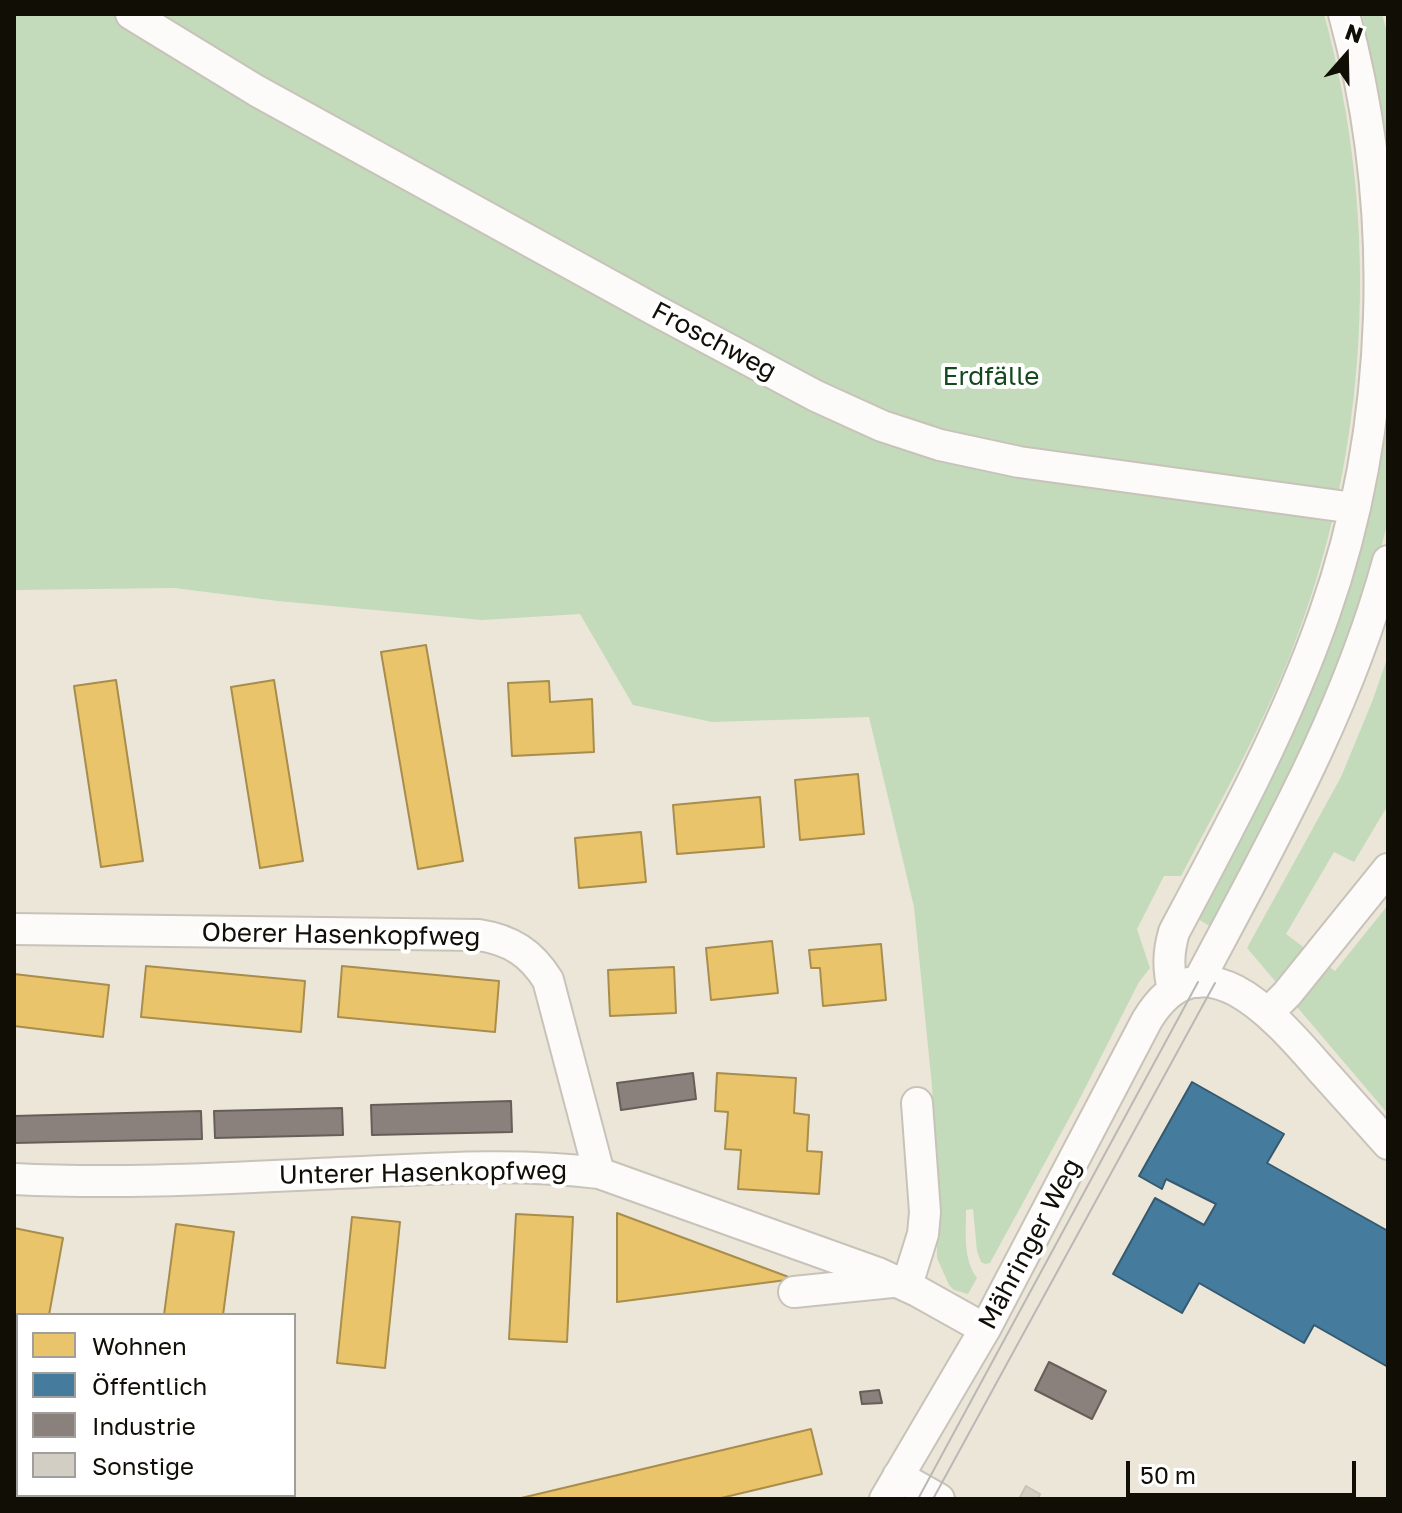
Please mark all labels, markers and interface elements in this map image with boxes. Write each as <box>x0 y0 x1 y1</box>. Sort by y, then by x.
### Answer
north arrow <box>1306 16 1386 96</box>
text: N <box>1342 17 1367 49</box>
street label: Froschweg <box>646 295 782 387</box>
park label: Erdfälle <box>943 361 1039 393</box>
street label: Oberer Hasenkopfweg <box>201 917 481 953</box>
street label: Mähringer Weg <box>972 1153 1088 1335</box>
street label: Unterer Hasenkopfweg <box>279 1155 567 1191</box>
legend <box>16 1313 296 1497</box>
text: Wohnen <box>92 1331 187 1360</box>
text: Öffentlich <box>92 1371 207 1400</box>
text: Industrie <box>92 1411 196 1440</box>
scale bar <box>1130 1445 1360 1495</box>
text: Sonstige <box>92 1451 194 1480</box>
text: 50 m <box>1140 1460 1196 1489</box>

